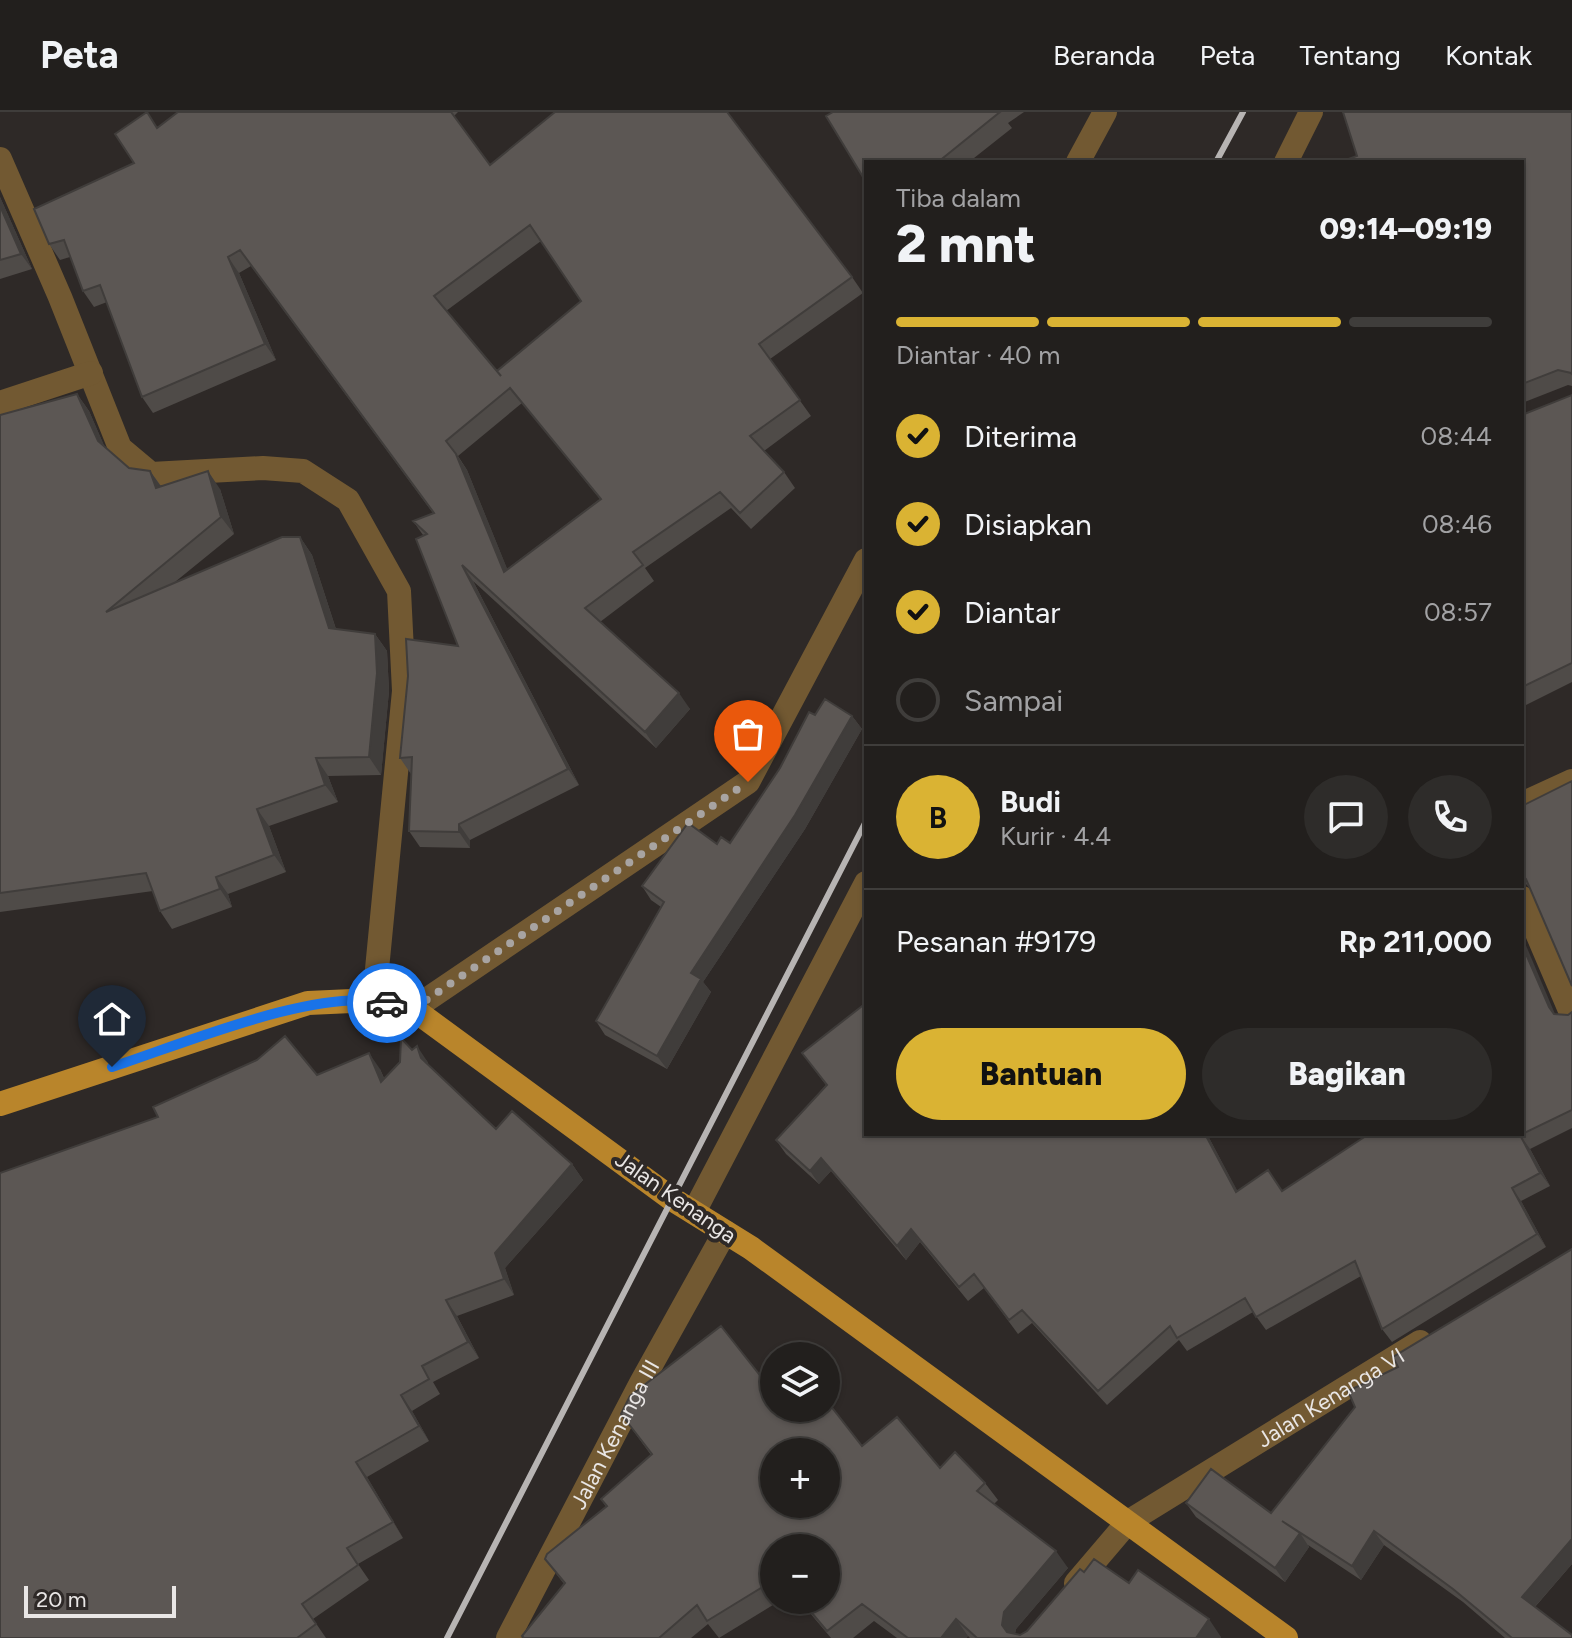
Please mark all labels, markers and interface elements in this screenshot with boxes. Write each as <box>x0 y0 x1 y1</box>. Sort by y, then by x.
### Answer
text: Peta <box>40 32 119 78</box>
text: Beranda <box>1053 38 1155 72</box>
text: Peta <box>1199 38 1255 72</box>
text: Tentang <box>1299 38 1401 72</box>
text: Kontak <box>1445 38 1532 72</box>
text: Tiba dalam <box>896 182 1021 214</box>
text: 09:14–09:19 <box>1319 210 1492 247</box>
text: 2 mnt <box>896 213 1036 275</box>
text: Diantar · 40 m <box>896 339 1060 371</box>
icon: check <box>896 414 940 458</box>
text: Diterima <box>964 418 1077 455</box>
text: 08:44 <box>1420 420 1492 452</box>
icon: check <box>896 502 940 546</box>
text: Disiapkan <box>964 506 1092 543</box>
text: 08:46 <box>1422 508 1492 540</box>
icon: check <box>896 590 940 634</box>
text: Diantar <box>964 594 1060 631</box>
text: 08:57 <box>1424 596 1492 628</box>
text: Sampai <box>964 682 1063 719</box>
pin <box>714 700 782 782</box>
icon: bag <box>726 712 770 756</box>
button: chat <box>1304 775 1388 859</box>
button: phone <box>1408 775 1492 859</box>
text: Budi <box>1000 783 1061 820</box>
text: B <box>929 799 947 836</box>
text: Kurir · 4.4 <box>1000 820 1111 852</box>
text: Pesanan #9179 <box>896 923 1096 960</box>
text: Rp 211,000 <box>1339 923 1492 960</box>
courier <box>347 963 427 1043</box>
icon: car <box>365 981 409 1025</box>
pin <box>78 985 146 1067</box>
icon: home <box>90 997 134 1041</box>
button: Bantuan <box>896 1028 1186 1120</box>
button: Bagikan <box>1202 1028 1492 1120</box>
street label: Jalan Kenanga <box>610 1146 741 1249</box>
map controls <box>760 1342 840 1614</box>
button: layers <box>760 1342 840 1422</box>
street label: Jalan Kenanga VI <box>1252 1342 1409 1453</box>
street label: Jalan Kenanga III <box>565 1355 665 1514</box>
button: + <box>760 1438 840 1518</box>
button: − <box>760 1534 840 1614</box>
scale bar <box>24 1582 176 1618</box>
text: 20 m <box>36 1586 87 1613</box>

